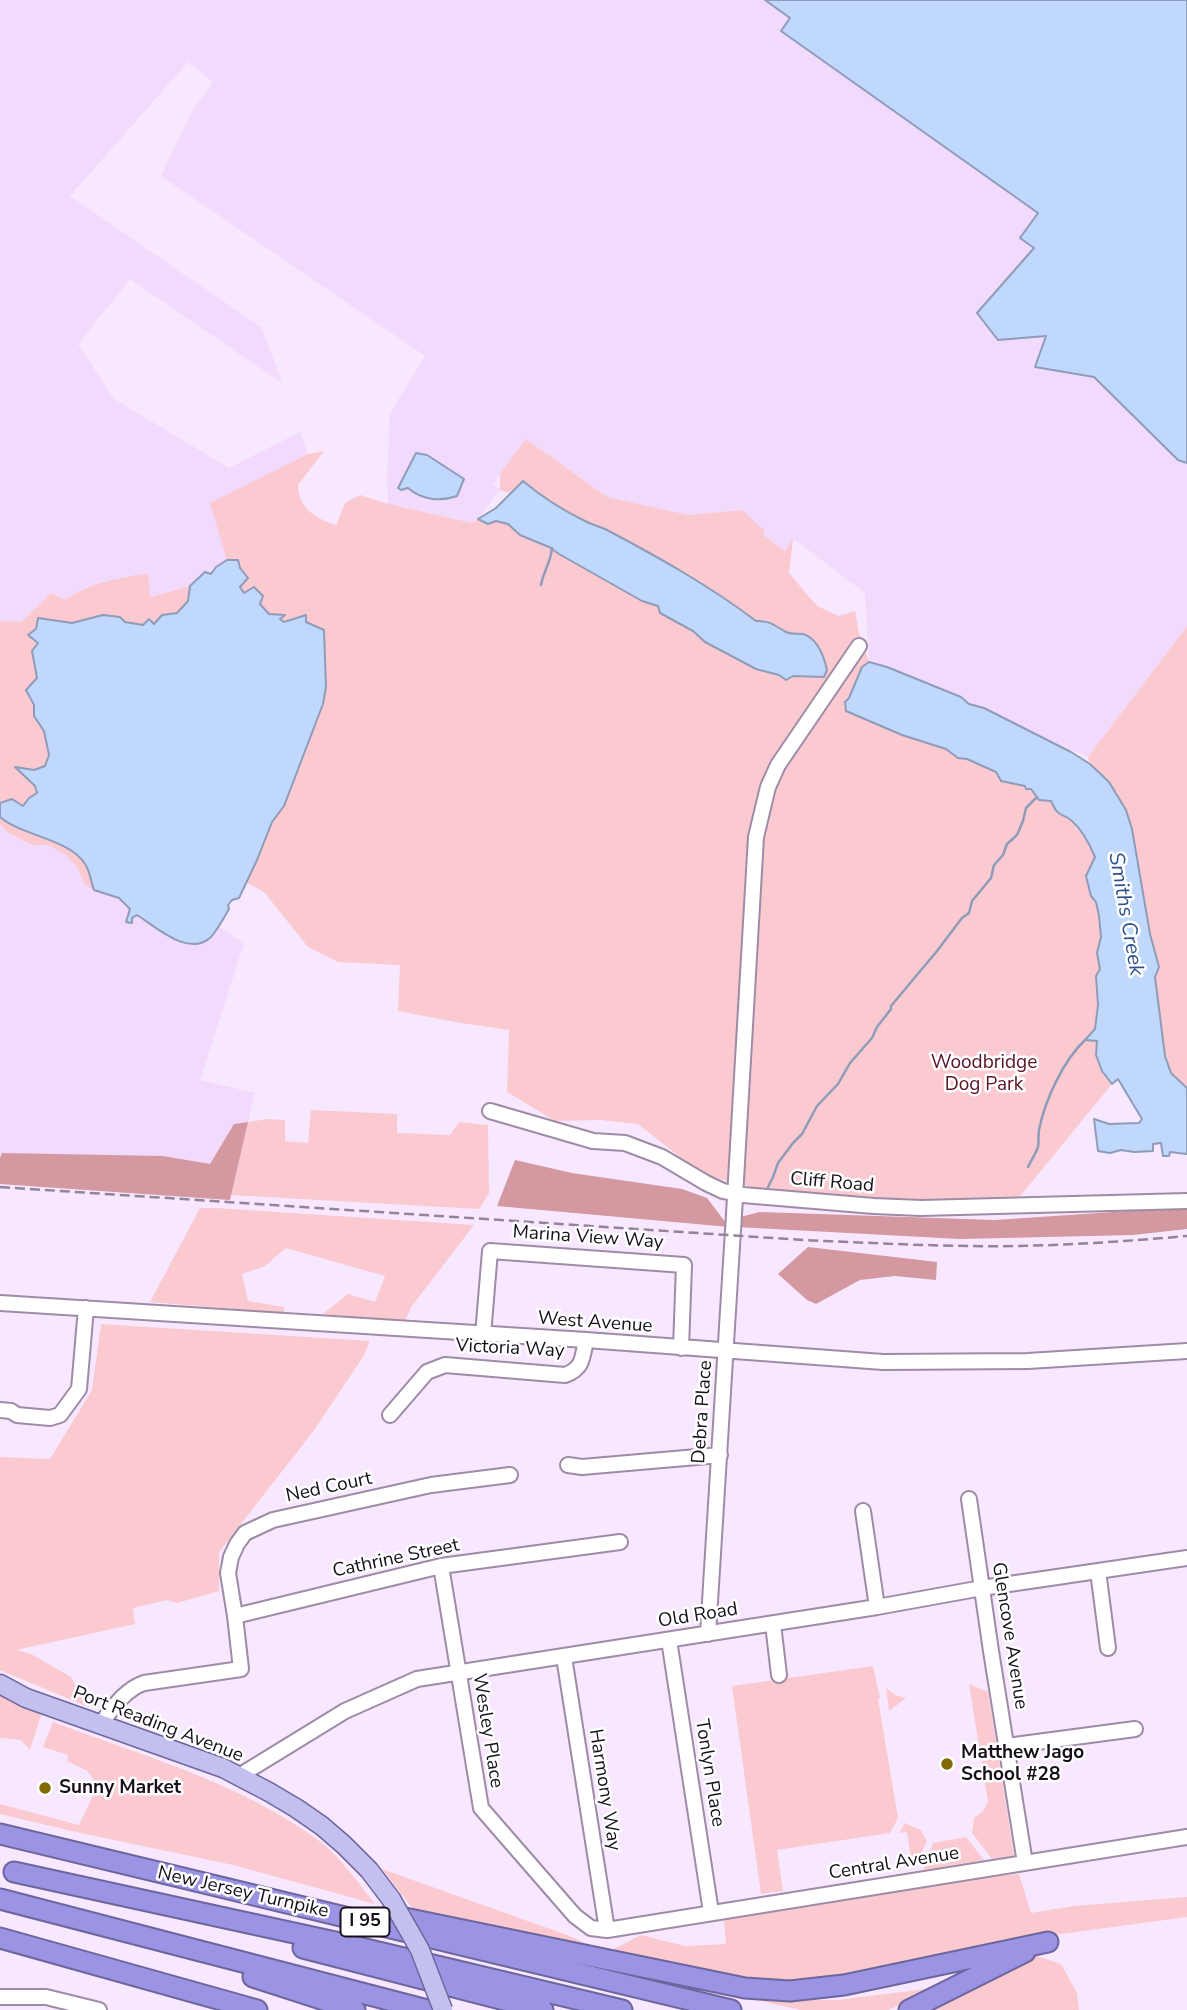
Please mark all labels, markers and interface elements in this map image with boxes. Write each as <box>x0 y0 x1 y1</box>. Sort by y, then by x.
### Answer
water label: Smiths Creek <box>1102 850 1148 978</box>
park label: Woodbridge Dog Park <box>931 1052 1037 1096</box>
street label: Cliff Road <box>789 1168 875 1198</box>
street label: Marina View Way <box>512 1221 664 1255</box>
street label: West Avenue <box>537 1308 653 1338</box>
street label: Victoria Way <box>455 1335 565 1363</box>
street label: Debra Place <box>688 1360 718 1464</box>
street label: Ned Court <box>284 1468 374 1508</box>
street label: Cathrine Street <box>331 1534 461 1584</box>
street label: Glencove Avenue <box>986 1561 1032 1711</box>
street label: Old Road <box>657 1598 739 1634</box>
street label: Wesley Place <box>467 1672 507 1790</box>
street label: Port Reading Avenue <box>70 1682 246 1768</box>
street label: Tonlyn Place <box>689 1718 729 1828</box>
street label: Harmony Way <box>583 1727 625 1853</box>
place label: Matthew Jago School #28 <box>961 1742 1084 1786</box>
marker: Matthew Jago School #28 <box>939 1756 955 1772</box>
place label: Sunny Market <box>59 1777 181 1799</box>
marker: Sunny Market <box>37 1780 53 1796</box>
street label: Central Avenue <box>827 1842 961 1886</box>
street label: New Jersey Turnpike <box>155 1862 331 1924</box>
road number: I 95 <box>340 1908 390 1936</box>

